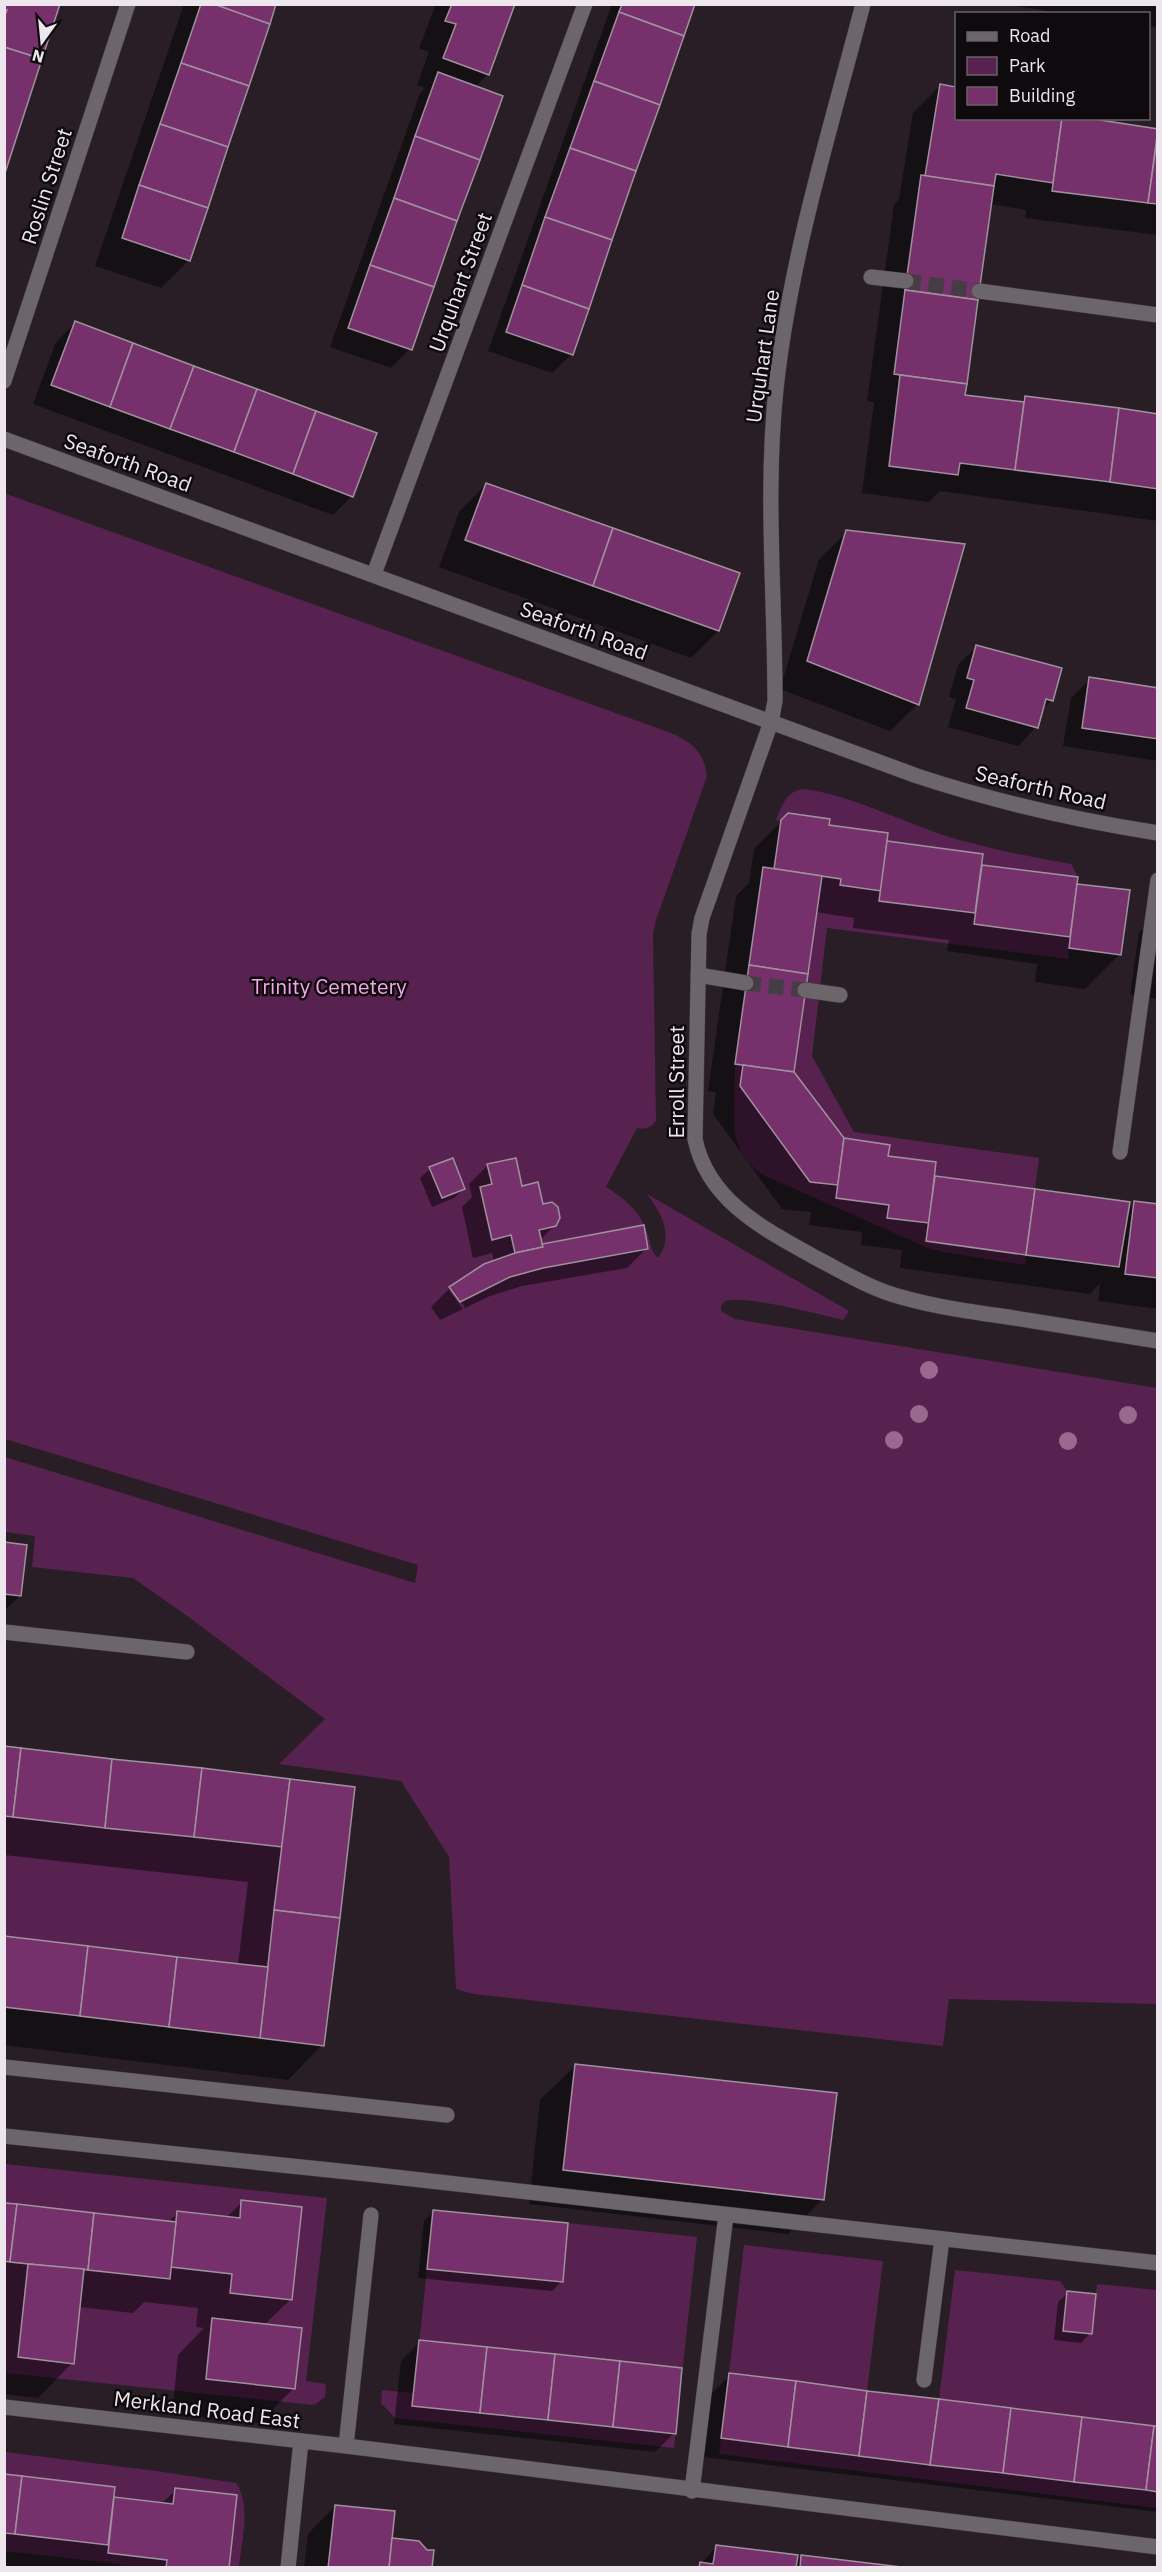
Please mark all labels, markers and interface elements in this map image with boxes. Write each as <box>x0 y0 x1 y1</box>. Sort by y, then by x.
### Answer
north arrow <box>12 12 72 72</box>
legend <box>955 12 1150 120</box>
text: Road <box>1009 24 1050 47</box>
text: N <box>30 45 46 68</box>
text: Park <box>1009 54 1046 77</box>
text: Building <box>1009 84 1076 107</box>
street label: Roslin Street <box>14 124 78 248</box>
street label: Urquhart Street <box>422 208 498 356</box>
street label: Urquhart Lane <box>739 288 785 424</box>
street label: Seaforth Road <box>60 426 196 498</box>
street label: Seaforth Road <box>516 594 652 666</box>
street label: Seaforth Road <box>973 758 1109 816</box>
park label: Trinity Cemetery <box>251 972 407 1000</box>
street label: Erroll Street <box>662 1025 690 1139</box>
street label: Merkland Road East <box>112 2384 302 2434</box>

